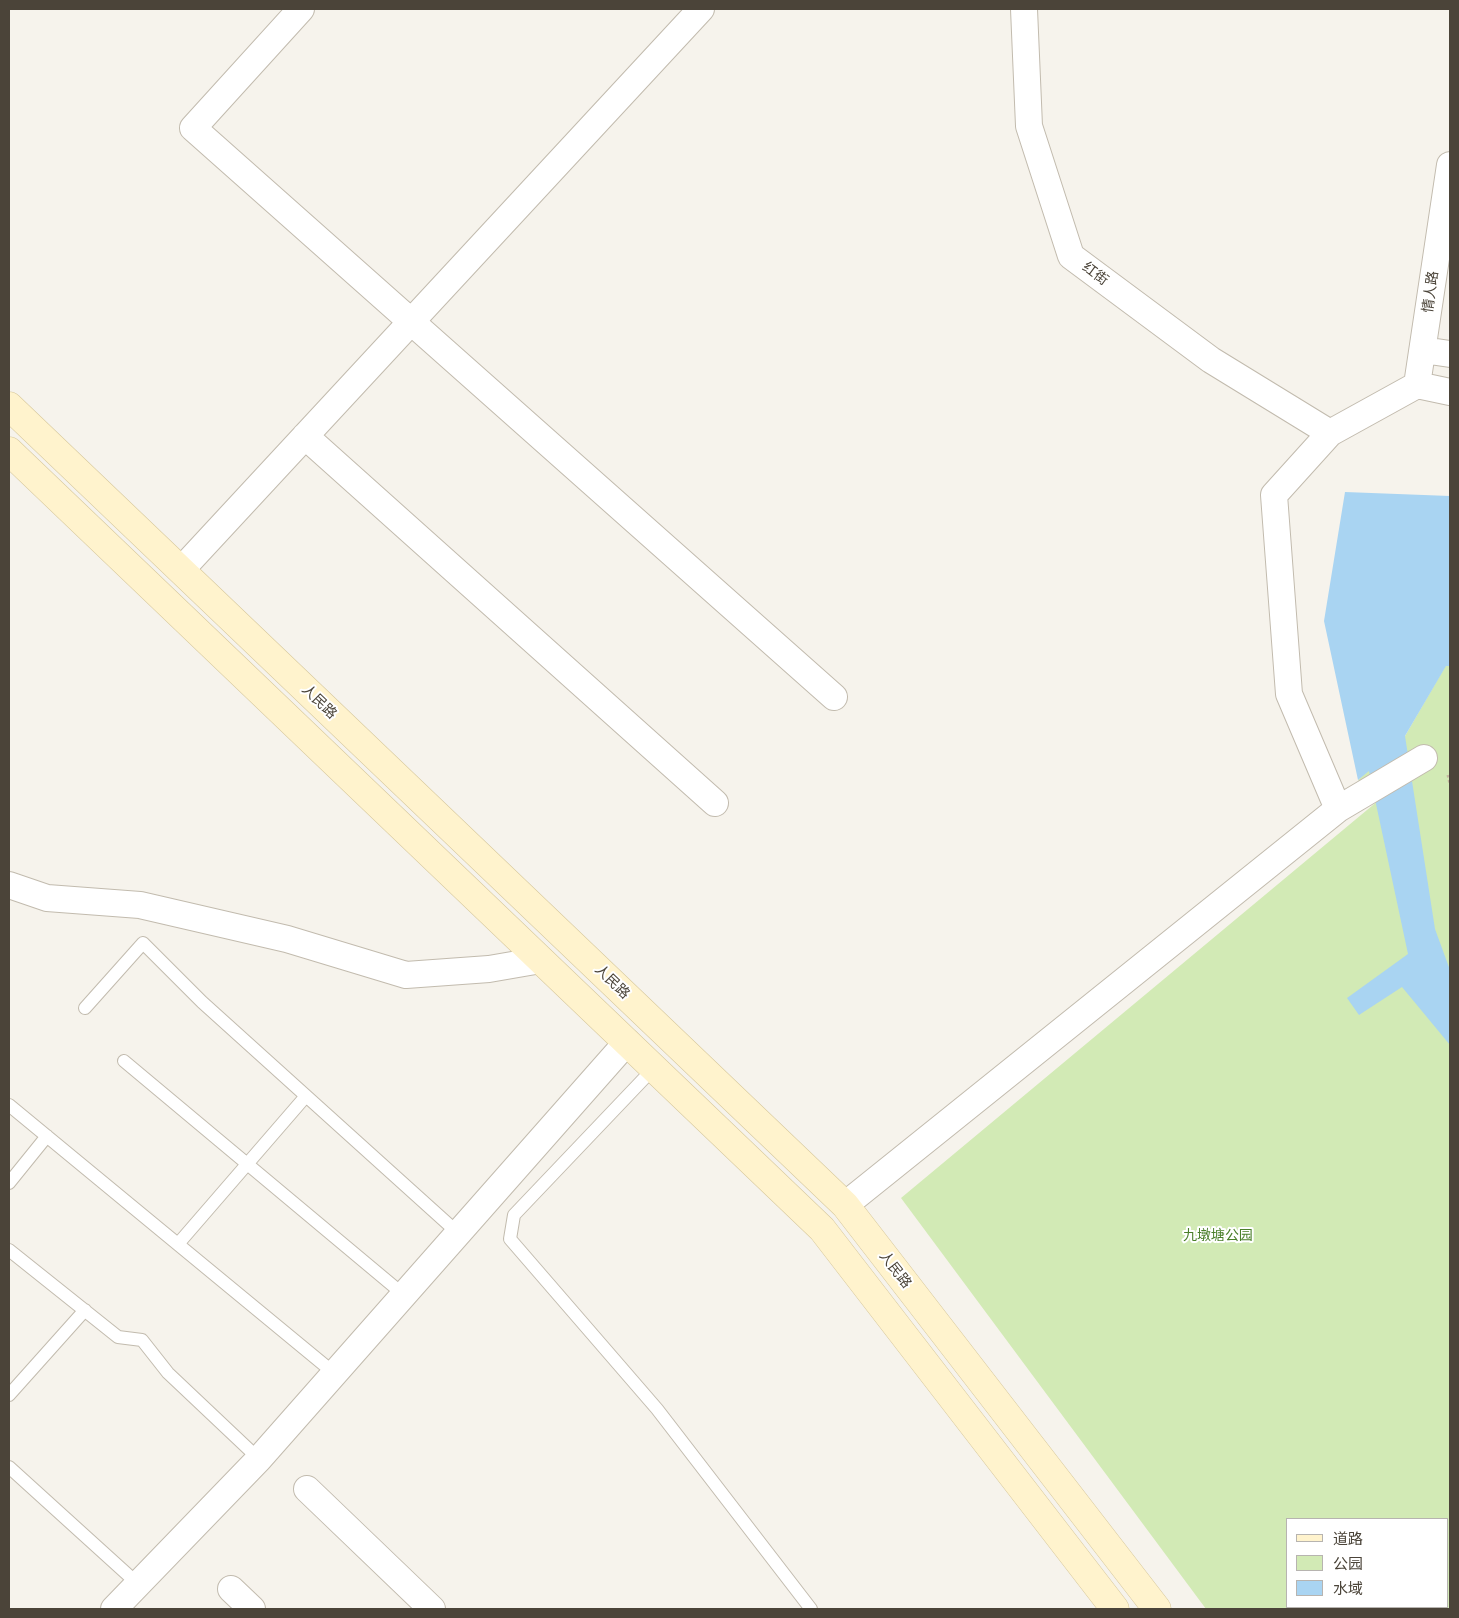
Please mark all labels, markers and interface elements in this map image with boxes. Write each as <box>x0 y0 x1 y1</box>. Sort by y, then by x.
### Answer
street label: 红街 <box>1079 259 1111 289</box>
street label: 情人路 <box>1420 270 1442 314</box>
street label: 人民路 <box>298 681 340 723</box>
street label: 人民路 <box>591 961 633 1003</box>
park label: 九墩塘公园 <box>1183 1228 1253 1244</box>
street label: 人民路 <box>875 1248 915 1292</box>
legend <box>1286 1518 1449 1608</box>
text: 道路 <box>1333 1528 1363 1549</box>
text: 公园 <box>1333 1553 1363 1574</box>
text: 水域 <box>1333 1578 1363 1599</box>

